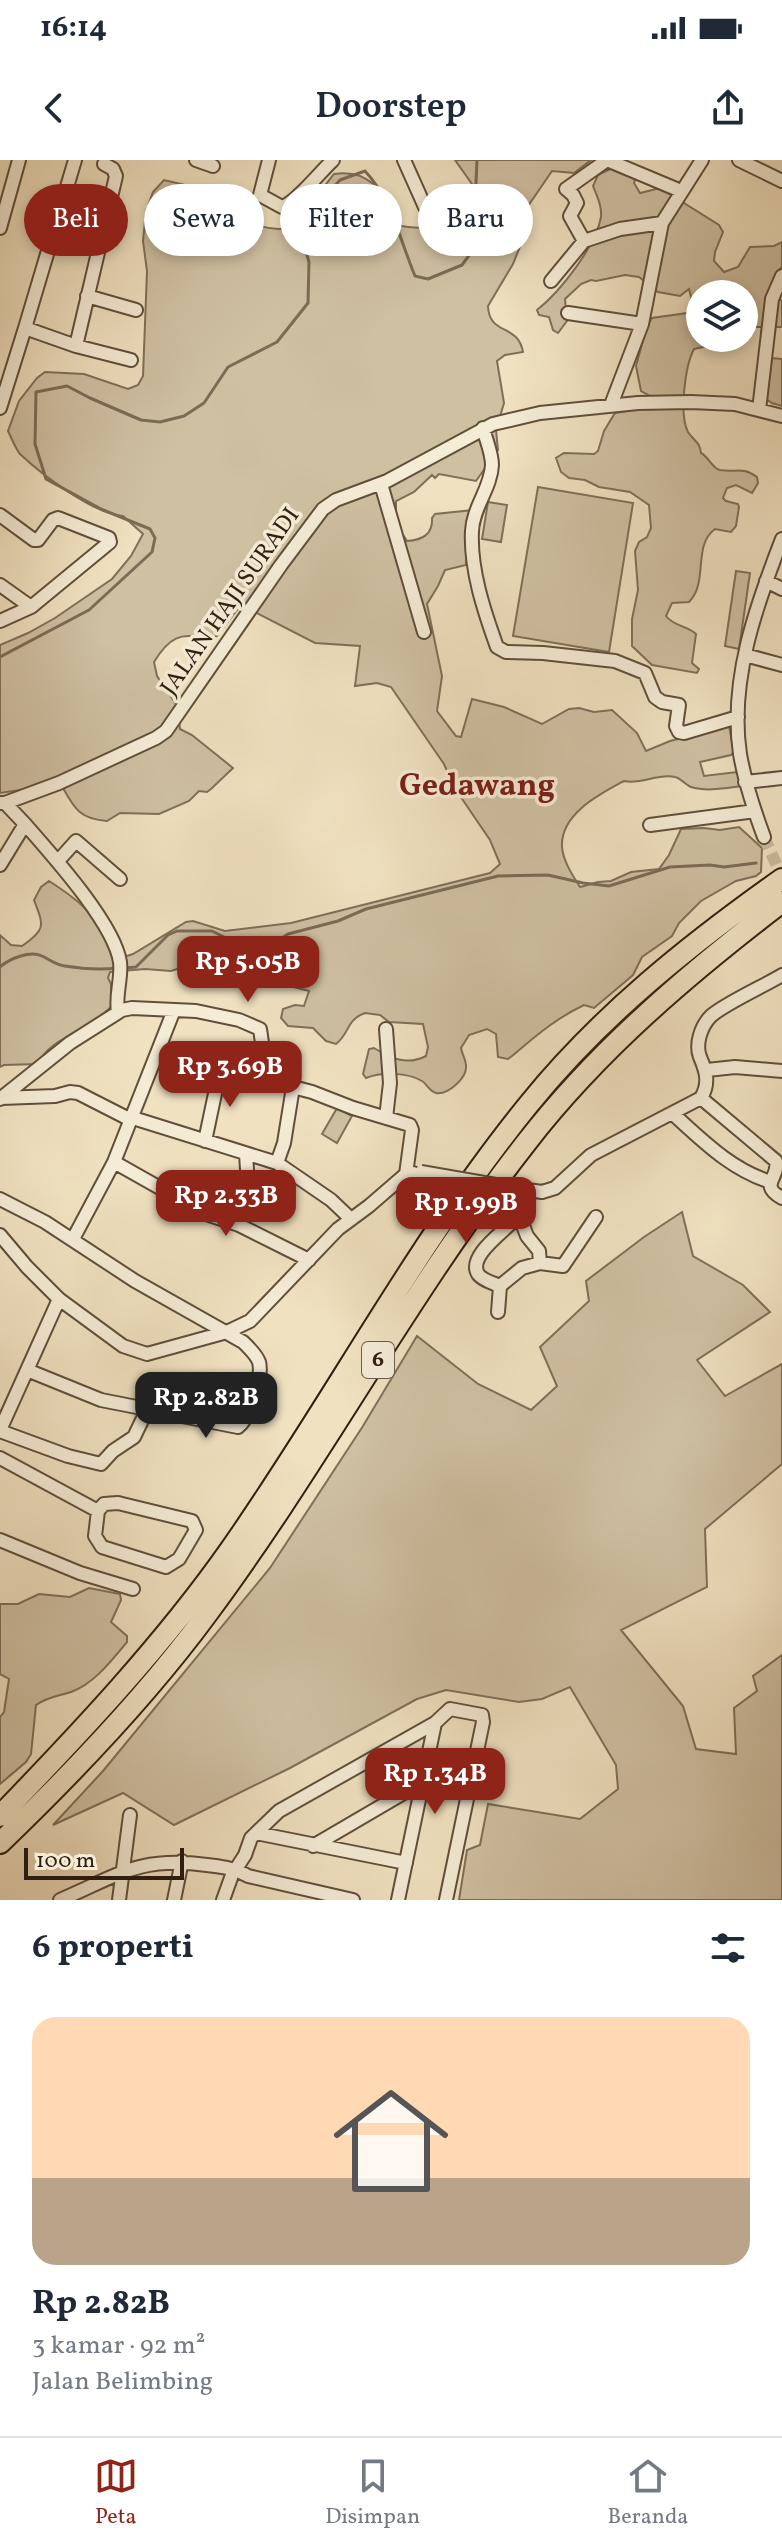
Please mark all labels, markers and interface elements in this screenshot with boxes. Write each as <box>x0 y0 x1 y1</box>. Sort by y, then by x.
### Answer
text: 16:14 <box>40 7 107 49</box>
text: Doorstep <box>315 83 467 133</box>
icon: back <box>32 86 76 130</box>
icon: share <box>706 86 750 130</box>
chip: Beli <box>24 184 128 256</box>
chip: Sewa <box>144 184 264 256</box>
chip: Filter <box>280 184 402 256</box>
chip: Baru <box>418 184 533 256</box>
map controls <box>686 280 758 352</box>
button: layers <box>686 280 758 352</box>
street label: JALAN HAJI SURADI <box>153 501 309 703</box>
district label: Gedawang <box>399 765 555 809</box>
pin: Rp 5.05B <box>165 936 331 1004</box>
text: Rp 5.05B <box>195 944 301 980</box>
pin: Rp 3.69B <box>147 1041 313 1109</box>
text: Rp 3.69B <box>177 1049 283 1085</box>
pin: Rp 2.33B <box>143 1170 309 1238</box>
pin: Rp 1.99B <box>383 1177 549 1245</box>
text: Rp 2.33B <box>174 1178 278 1214</box>
text: Rp 1.99B <box>414 1185 518 1221</box>
road number: 6 <box>362 1342 394 1378</box>
pin: Rp 2.82B <box>123 1372 289 1440</box>
text: Rp 2.82B <box>153 1380 259 1416</box>
pin: Rp 1.34B <box>352 1748 518 1816</box>
text: Rp 1.34B <box>383 1756 487 1792</box>
scale bar <box>24 1844 184 1880</box>
text: 100 m <box>36 1846 95 1877</box>
text: 6 properti <box>32 1925 194 1972</box>
icon: filters <box>706 1926 750 1970</box>
icon: home <box>319 2069 463 2213</box>
text: Rp 2.82B <box>32 2281 170 2328</box>
text: 3 kamar · 92 m² <box>32 2328 205 2364</box>
text: Jalan Belimbing <box>32 2364 213 2400</box>
tab: Peta <box>94 2454 138 2533</box>
tab: Disimpan <box>325 2454 420 2533</box>
tab: Beranda <box>607 2454 688 2533</box>

